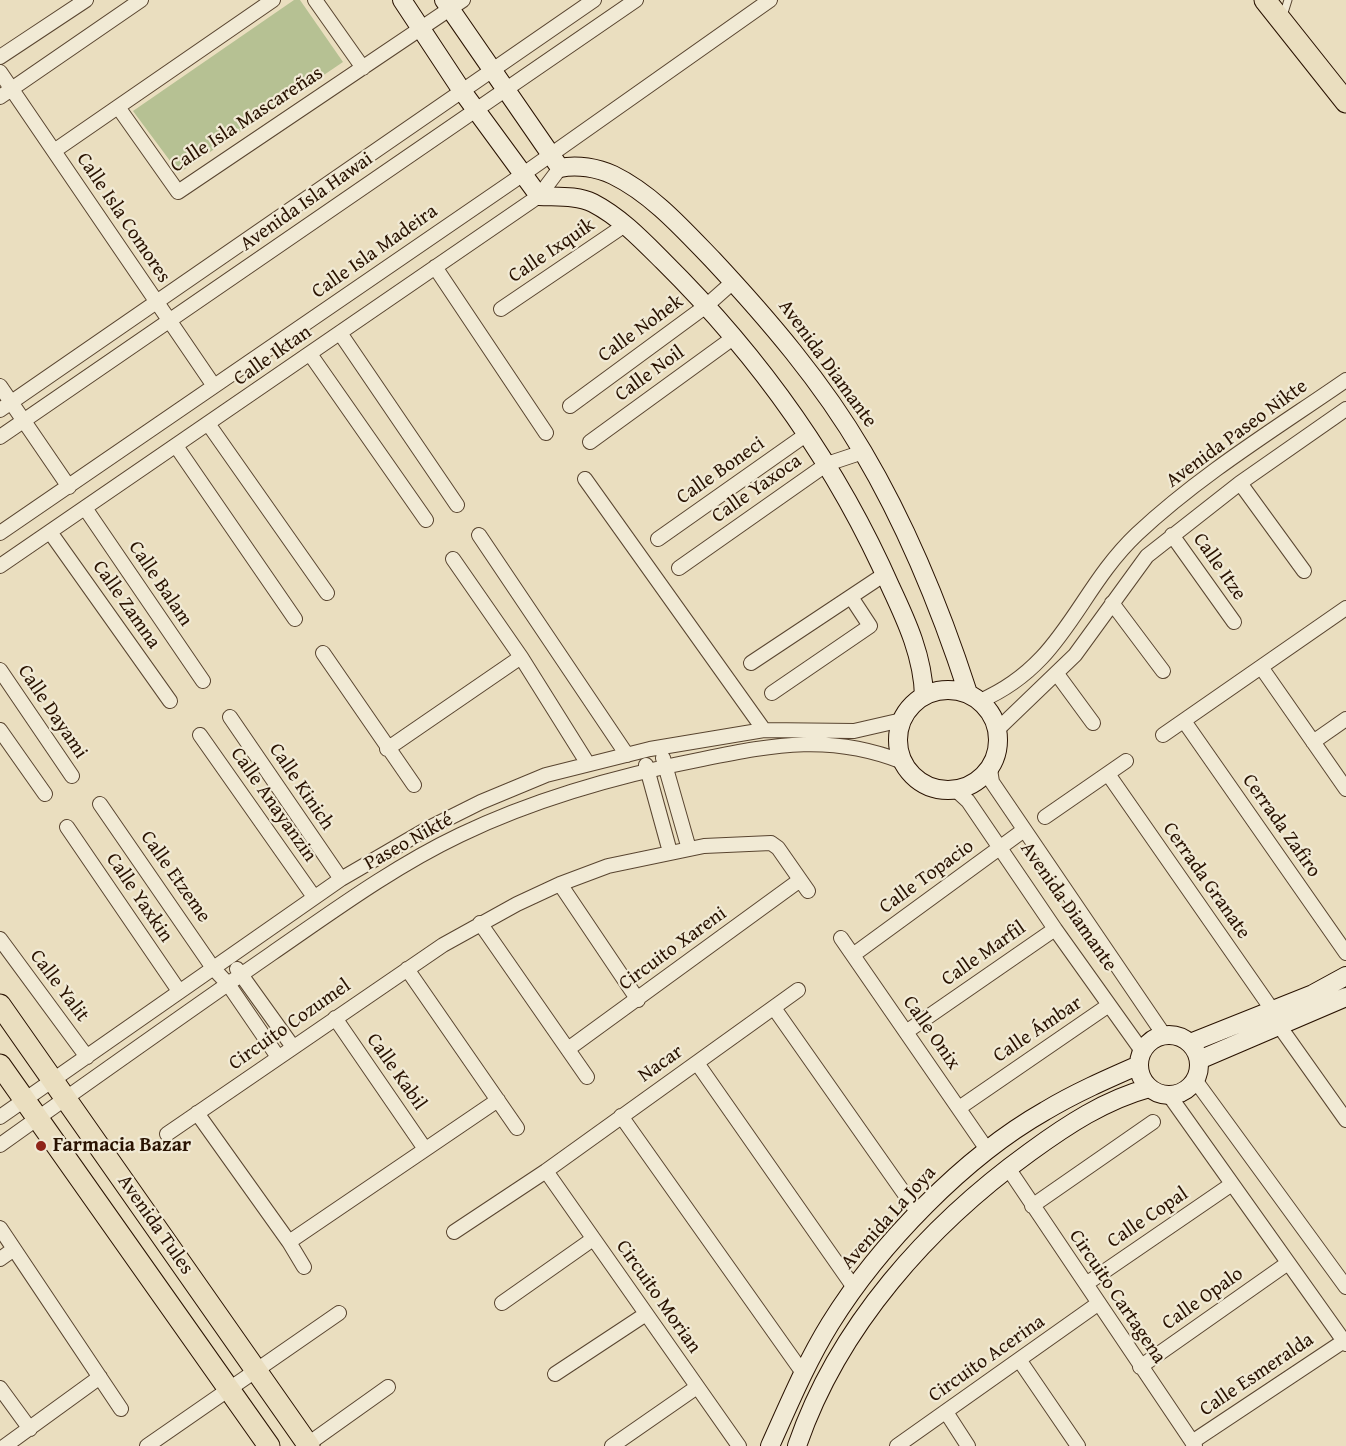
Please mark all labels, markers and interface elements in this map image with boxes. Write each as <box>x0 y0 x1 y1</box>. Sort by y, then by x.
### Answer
street label: Calle Isla Mascareñas <box>166 62 328 178</box>
street label: Avenida Isla Hawai <box>236 147 378 257</box>
street label: Calle Isla Comores <box>71 148 175 288</box>
street label: Calle Isla Madeira <box>308 200 442 304</box>
street label: Calle Ixquik <box>504 213 600 289</box>
street label: Calle Nohek <box>594 290 688 368</box>
street label: Avenida Diamante <box>773 295 881 433</box>
street label: Calle Iktan <box>230 321 316 391</box>
street label: Calle Noil <box>611 341 689 407</box>
street label: Avenida Paseo Nikte <box>1162 375 1312 493</box>
street label: Calle Boneci <box>672 432 770 510</box>
street label: Calle Yaxoca <box>708 449 806 529</box>
street label: Calle Itze <box>1187 529 1251 605</box>
street label: Calle Balam <box>123 537 197 631</box>
street label: Calle Zamna <box>87 556 165 654</box>
street label: Calle Dayami <box>12 661 92 763</box>
street label: Calle Kinich <box>263 739 339 835</box>
street label: Calle Anayanzin <box>225 743 321 867</box>
street label: Cerrada Zafiro <box>1237 770 1325 882</box>
street label: Paseo Nikté <box>361 808 457 876</box>
street label: Cerrada Granate <box>1157 818 1255 944</box>
street label: Calle Etzeme <box>135 827 215 927</box>
street label: Calle Topacio <box>875 835 979 919</box>
street label: Avenida Diamante <box>1015 838 1121 976</box>
street label: Calle Yaxkin <box>100 849 178 947</box>
street label: Circuito Xareni <box>614 902 732 996</box>
street label: Calle Marfil <box>937 916 1031 992</box>
street label: Calle Yalit <box>24 945 94 1027</box>
street label: Circuito Cozumel <box>224 974 356 1076</box>
street label: Calle Onix <box>897 991 965 1075</box>
street label: Calle Ámbar <box>989 992 1087 1068</box>
street label: Calle Kabil <box>361 1029 431 1115</box>
street label: Nacar <box>634 1040 688 1088</box>
place label: Farmacia Bazar <box>53 1134 191 1158</box>
marker: Farmacia Bazar <box>34 1139 48 1153</box>
street label: Avenida La Joya <box>836 1161 942 1275</box>
street label: Avenida Tules <box>112 1170 198 1280</box>
street label: Calle Copal <box>1103 1182 1193 1254</box>
street label: Circuito Cartagena <box>1063 1225 1171 1369</box>
street label: Circuito Morian <box>610 1236 706 1358</box>
street label: Calle Opalo <box>1158 1262 1248 1336</box>
street label: Circuito Acerina <box>924 1310 1050 1408</box>
street label: Calle Esmeralda <box>1195 1328 1319 1422</box>

